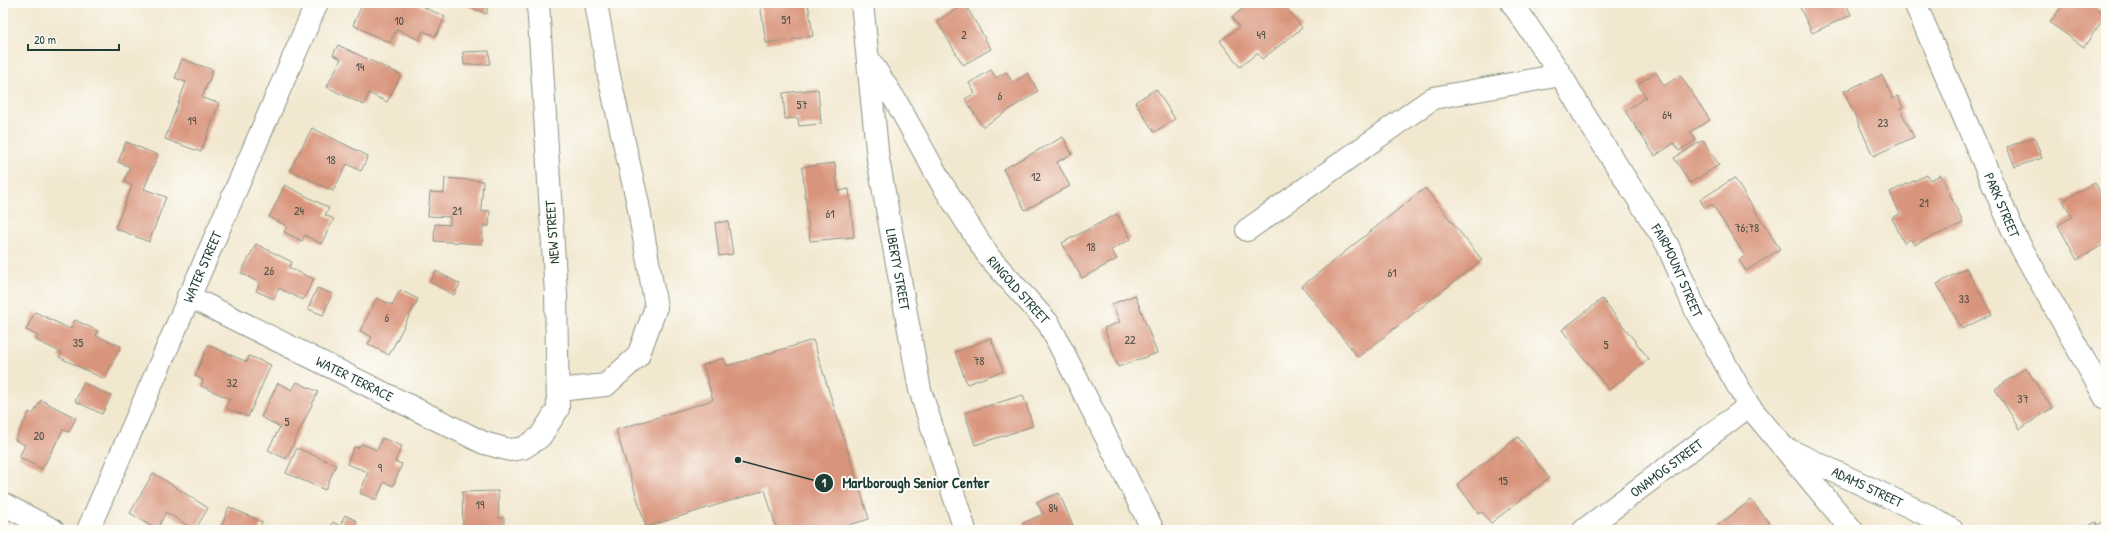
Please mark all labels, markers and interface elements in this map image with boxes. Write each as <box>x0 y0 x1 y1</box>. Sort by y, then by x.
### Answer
house number: 51 <box>781 11 791 28</box>
house number: 10 <box>394 12 404 29</box>
scale bar <box>28 26 119 52</box>
house number: 2 <box>961 26 967 43</box>
house number: 49 <box>1257 26 1266 43</box>
text: 20 m <box>34 31 56 48</box>
house number: 14 <box>356 58 365 75</box>
house number: 6 <box>998 87 1003 104</box>
house number: 57 <box>796 96 808 113</box>
house number: 64 <box>1662 106 1672 123</box>
house number: 19 <box>188 112 197 129</box>
house number: 23 <box>1878 114 1889 131</box>
house number: 18 <box>326 151 336 168</box>
house number: 12 <box>1031 168 1041 185</box>
street label: PARK STREET <box>1980 170 2025 241</box>
house number: 21 <box>1919 194 1929 211</box>
street label: NEW STREET <box>540 199 563 264</box>
house number: 24 <box>294 202 305 219</box>
house number: 21 <box>452 202 462 219</box>
house number: 61 <box>825 205 835 222</box>
street label: FAIRMOUNT STREET <box>1647 219 1708 321</box>
house number: 76;78 <box>1735 219 1759 236</box>
street label: WATER STREET <box>178 227 226 305</box>
street label: LIBERTY STREET <box>882 227 915 312</box>
house number: 18 <box>1086 238 1096 255</box>
street label: RINGOLD STREET <box>983 251 1054 328</box>
house number: 26 <box>264 262 274 279</box>
house number: 61 <box>1387 264 1397 281</box>
house number: 33 <box>1959 290 1969 307</box>
house number: 6 <box>385 309 390 326</box>
house number: 22 <box>1124 331 1136 348</box>
house number: 35 <box>73 334 83 351</box>
house number: 5 <box>1603 336 1609 353</box>
street label: WATER TERRACE <box>313 351 397 405</box>
house number: 78 <box>973 352 985 369</box>
house number: 32 <box>227 374 238 391</box>
house number: 37 <box>2017 390 2029 407</box>
house number: 5 <box>284 413 290 430</box>
house number: 20 <box>34 427 45 444</box>
street label: ONAMOG STREET <box>1626 434 1707 501</box>
house number: 9 <box>378 459 383 476</box>
street label: ADAMS STREET <box>1829 462 1907 512</box>
callout: Marlborough Senior Center <box>814 469 997 496</box>
text: Marlborough Senior Center <box>842 472 990 494</box>
house number: 15 <box>1498 472 1508 489</box>
text: 1 <box>822 474 827 491</box>
house number: 19 <box>476 496 485 513</box>
house number: 84 <box>1048 499 1058 516</box>

